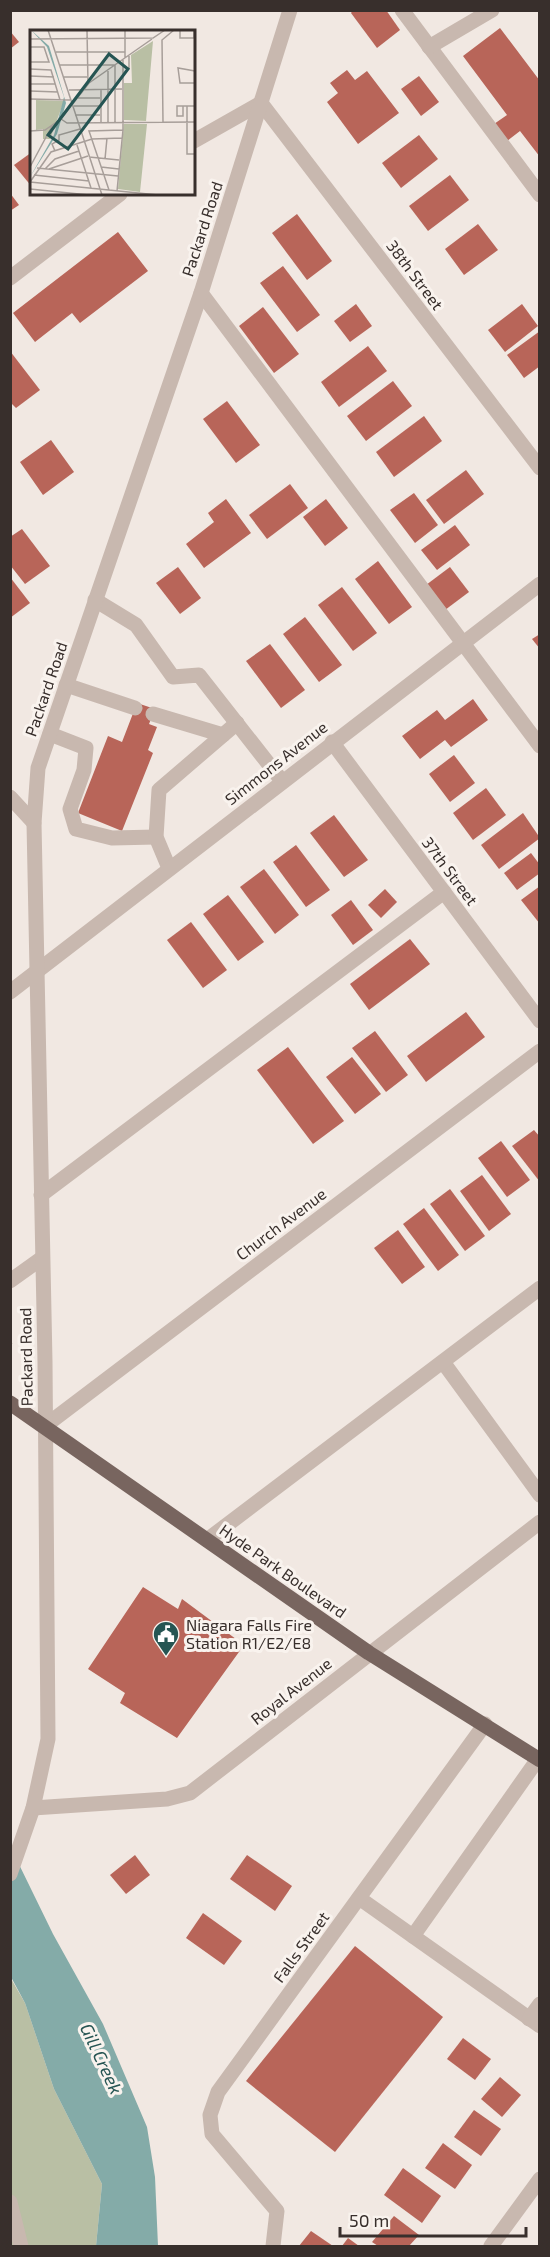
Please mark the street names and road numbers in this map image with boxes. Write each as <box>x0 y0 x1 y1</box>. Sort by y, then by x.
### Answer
street label: Packard Road <box>177 179 226 279</box>
street label: 38th Street <box>383 236 448 313</box>
street label: Packard Road <box>20 639 71 739</box>
street label: Simmons Avenue <box>221 717 331 808</box>
street label: 37th Street <box>419 833 482 909</box>
street label: Church Avenue <box>232 1184 329 1264</box>
street label: Packard Road <box>15 1307 36 1407</box>
street label: Hyde Park Boulevard <box>216 1520 350 1622</box>
street label: Royal Avenue <box>247 1653 335 1728</box>
street label: Falls Street <box>269 1908 333 1986</box>

